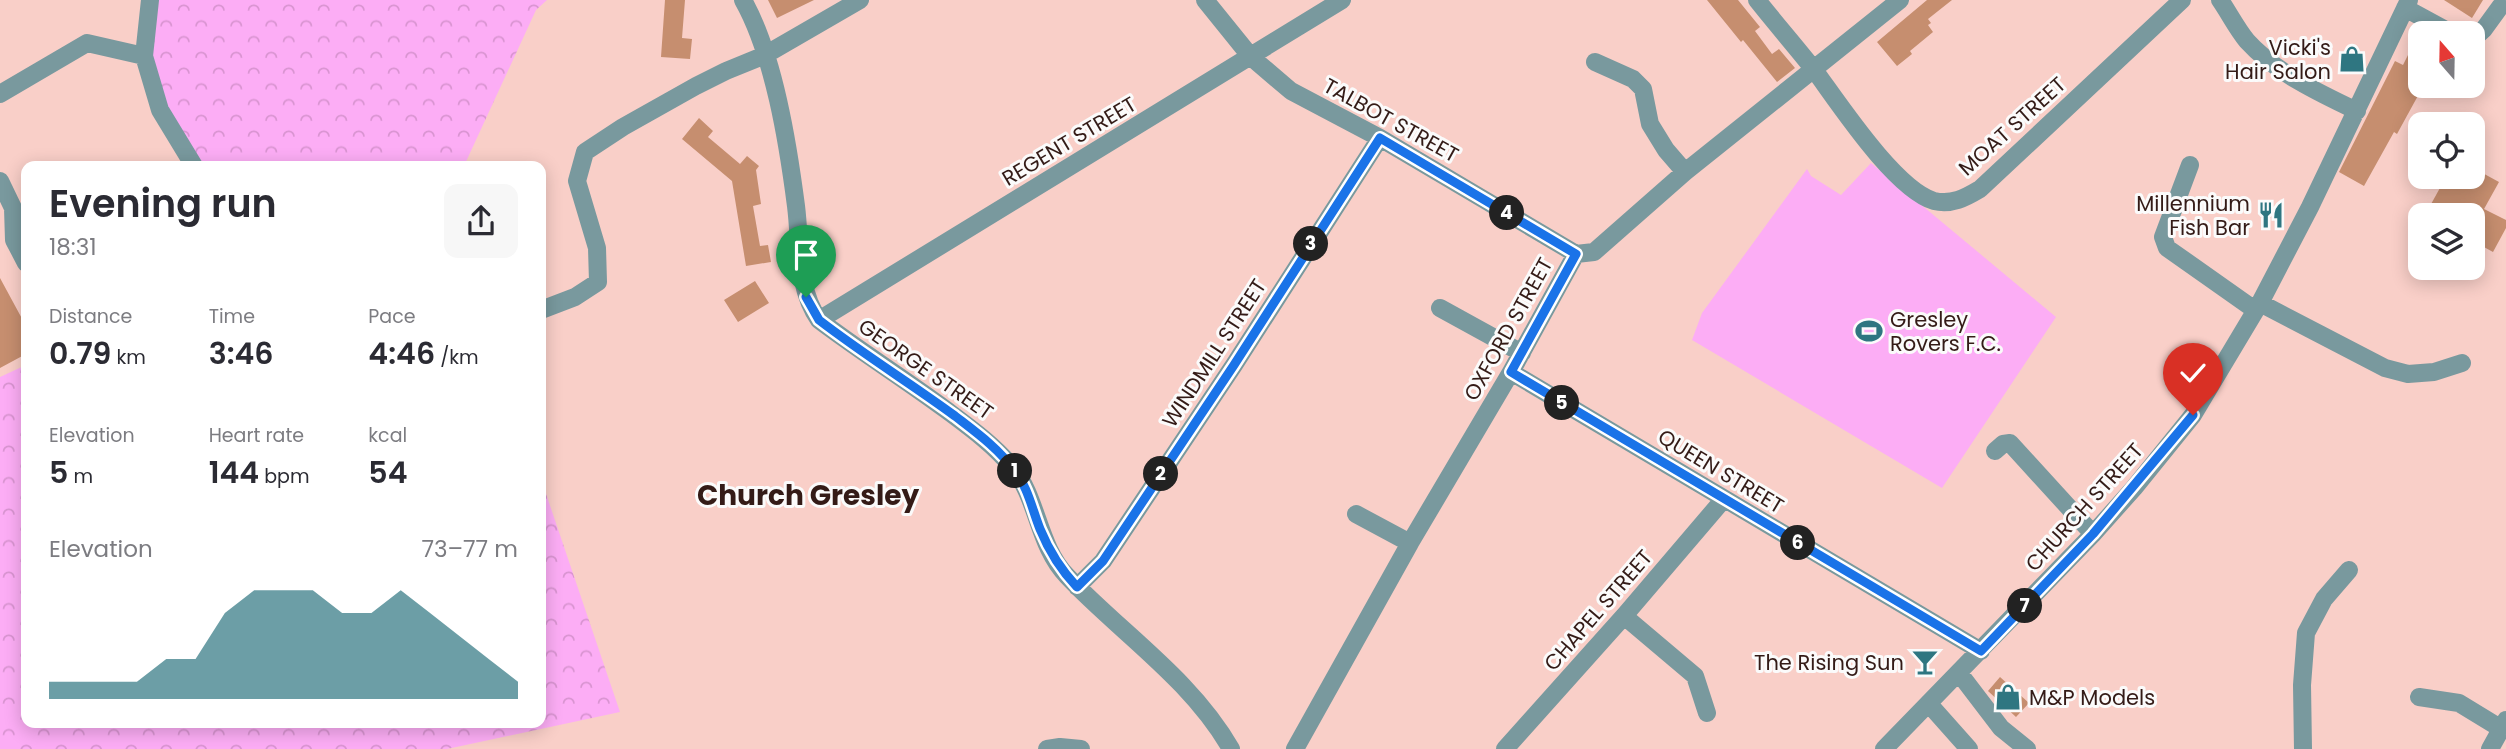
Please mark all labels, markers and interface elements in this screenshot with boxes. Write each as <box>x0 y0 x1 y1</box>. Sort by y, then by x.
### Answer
north arrow <box>2408 21 2485 98</box>
map controls <box>2408 21 2485 280</box>
place label: Vicki's Hair Salon <box>2225 33 2331 86</box>
shop icon: Vicki's Hair Salon <box>2337 44 2367 74</box>
street label: MOAT STREET <box>1952 70 2072 182</box>
street label: TALBOT STREET <box>1318 71 1464 169</box>
street label: REGENT STREET <box>996 89 1142 193</box>
button: locate <box>2408 112 2485 189</box>
text: Evening run <box>49 177 277 230</box>
button: share <box>444 184 518 258</box>
place label: Millennium Fish Bar <box>2136 189 2250 242</box>
pin: 4 <box>1490 196 1524 230</box>
text: 4 <box>1500 199 1513 226</box>
restaurant icon: Millennium Fish Bar <box>2256 200 2286 230</box>
button: layers <box>2408 203 2485 280</box>
pin <box>776 225 836 297</box>
pin: 3 <box>1294 226 1328 262</box>
text: 3 <box>1305 230 1316 257</box>
text: 18:31 <box>49 231 97 263</box>
icon: arrive <box>787 236 825 274</box>
street label: OXFORD STREET <box>1457 252 1559 406</box>
street label: WINDMILL STREET <box>1155 273 1273 433</box>
text: Distance <box>49 303 132 330</box>
text: Time <box>209 303 255 330</box>
text: Pace <box>368 303 416 330</box>
place label: Gresley Rovers F.C. <box>1890 305 2001 358</box>
street label: GEORGE STREET <box>853 312 999 426</box>
sports icon: Gresley Rovers F.C. <box>1854 316 1884 346</box>
text: 0.79 <box>49 332 111 375</box>
text: 3:46 <box>209 332 274 375</box>
text: 4:46 <box>368 332 435 375</box>
pin <box>2163 343 2223 415</box>
text: km <box>111 344 146 371</box>
text: /km <box>435 344 479 371</box>
icon: check <box>2174 354 2212 392</box>
pin: 5 <box>1544 386 1580 420</box>
text: 5 <box>1555 389 1568 416</box>
text: Elevation <box>49 422 135 449</box>
text: Heart rate <box>209 422 304 449</box>
text: kcal <box>368 422 407 449</box>
street label: QUEEN STREET <box>1653 422 1789 520</box>
street label: CHURCH STREET <box>2019 437 2149 577</box>
text: 5 <box>49 451 68 494</box>
text: 144 <box>209 451 259 494</box>
text: 54 <box>368 451 407 494</box>
pin: 1 <box>998 454 1032 489</box>
pin: 2 <box>1144 456 1178 491</box>
text: 1 <box>1011 457 1018 484</box>
text: 2 <box>1155 460 1166 487</box>
text: m <box>68 463 93 490</box>
text: bpm <box>259 463 310 490</box>
district label: Church Gresley <box>697 476 919 515</box>
pin: 6 <box>1780 526 1815 560</box>
text: 6 <box>1791 529 1804 556</box>
text: Elevation <box>49 533 153 565</box>
text: 73–77 m <box>421 533 518 565</box>
street label: CHAPEL STREET <box>1537 543 1659 677</box>
pin: 7 <box>2008 588 2042 624</box>
text: 7 <box>2019 592 2030 619</box>
bar icon: The Rising Sun <box>1910 647 1940 677</box>
place label: The Rising Sun <box>1754 648 1904 677</box>
shop icon: M&P Models <box>1993 682 2023 712</box>
place label: M&P Models <box>2029 683 2155 712</box>

